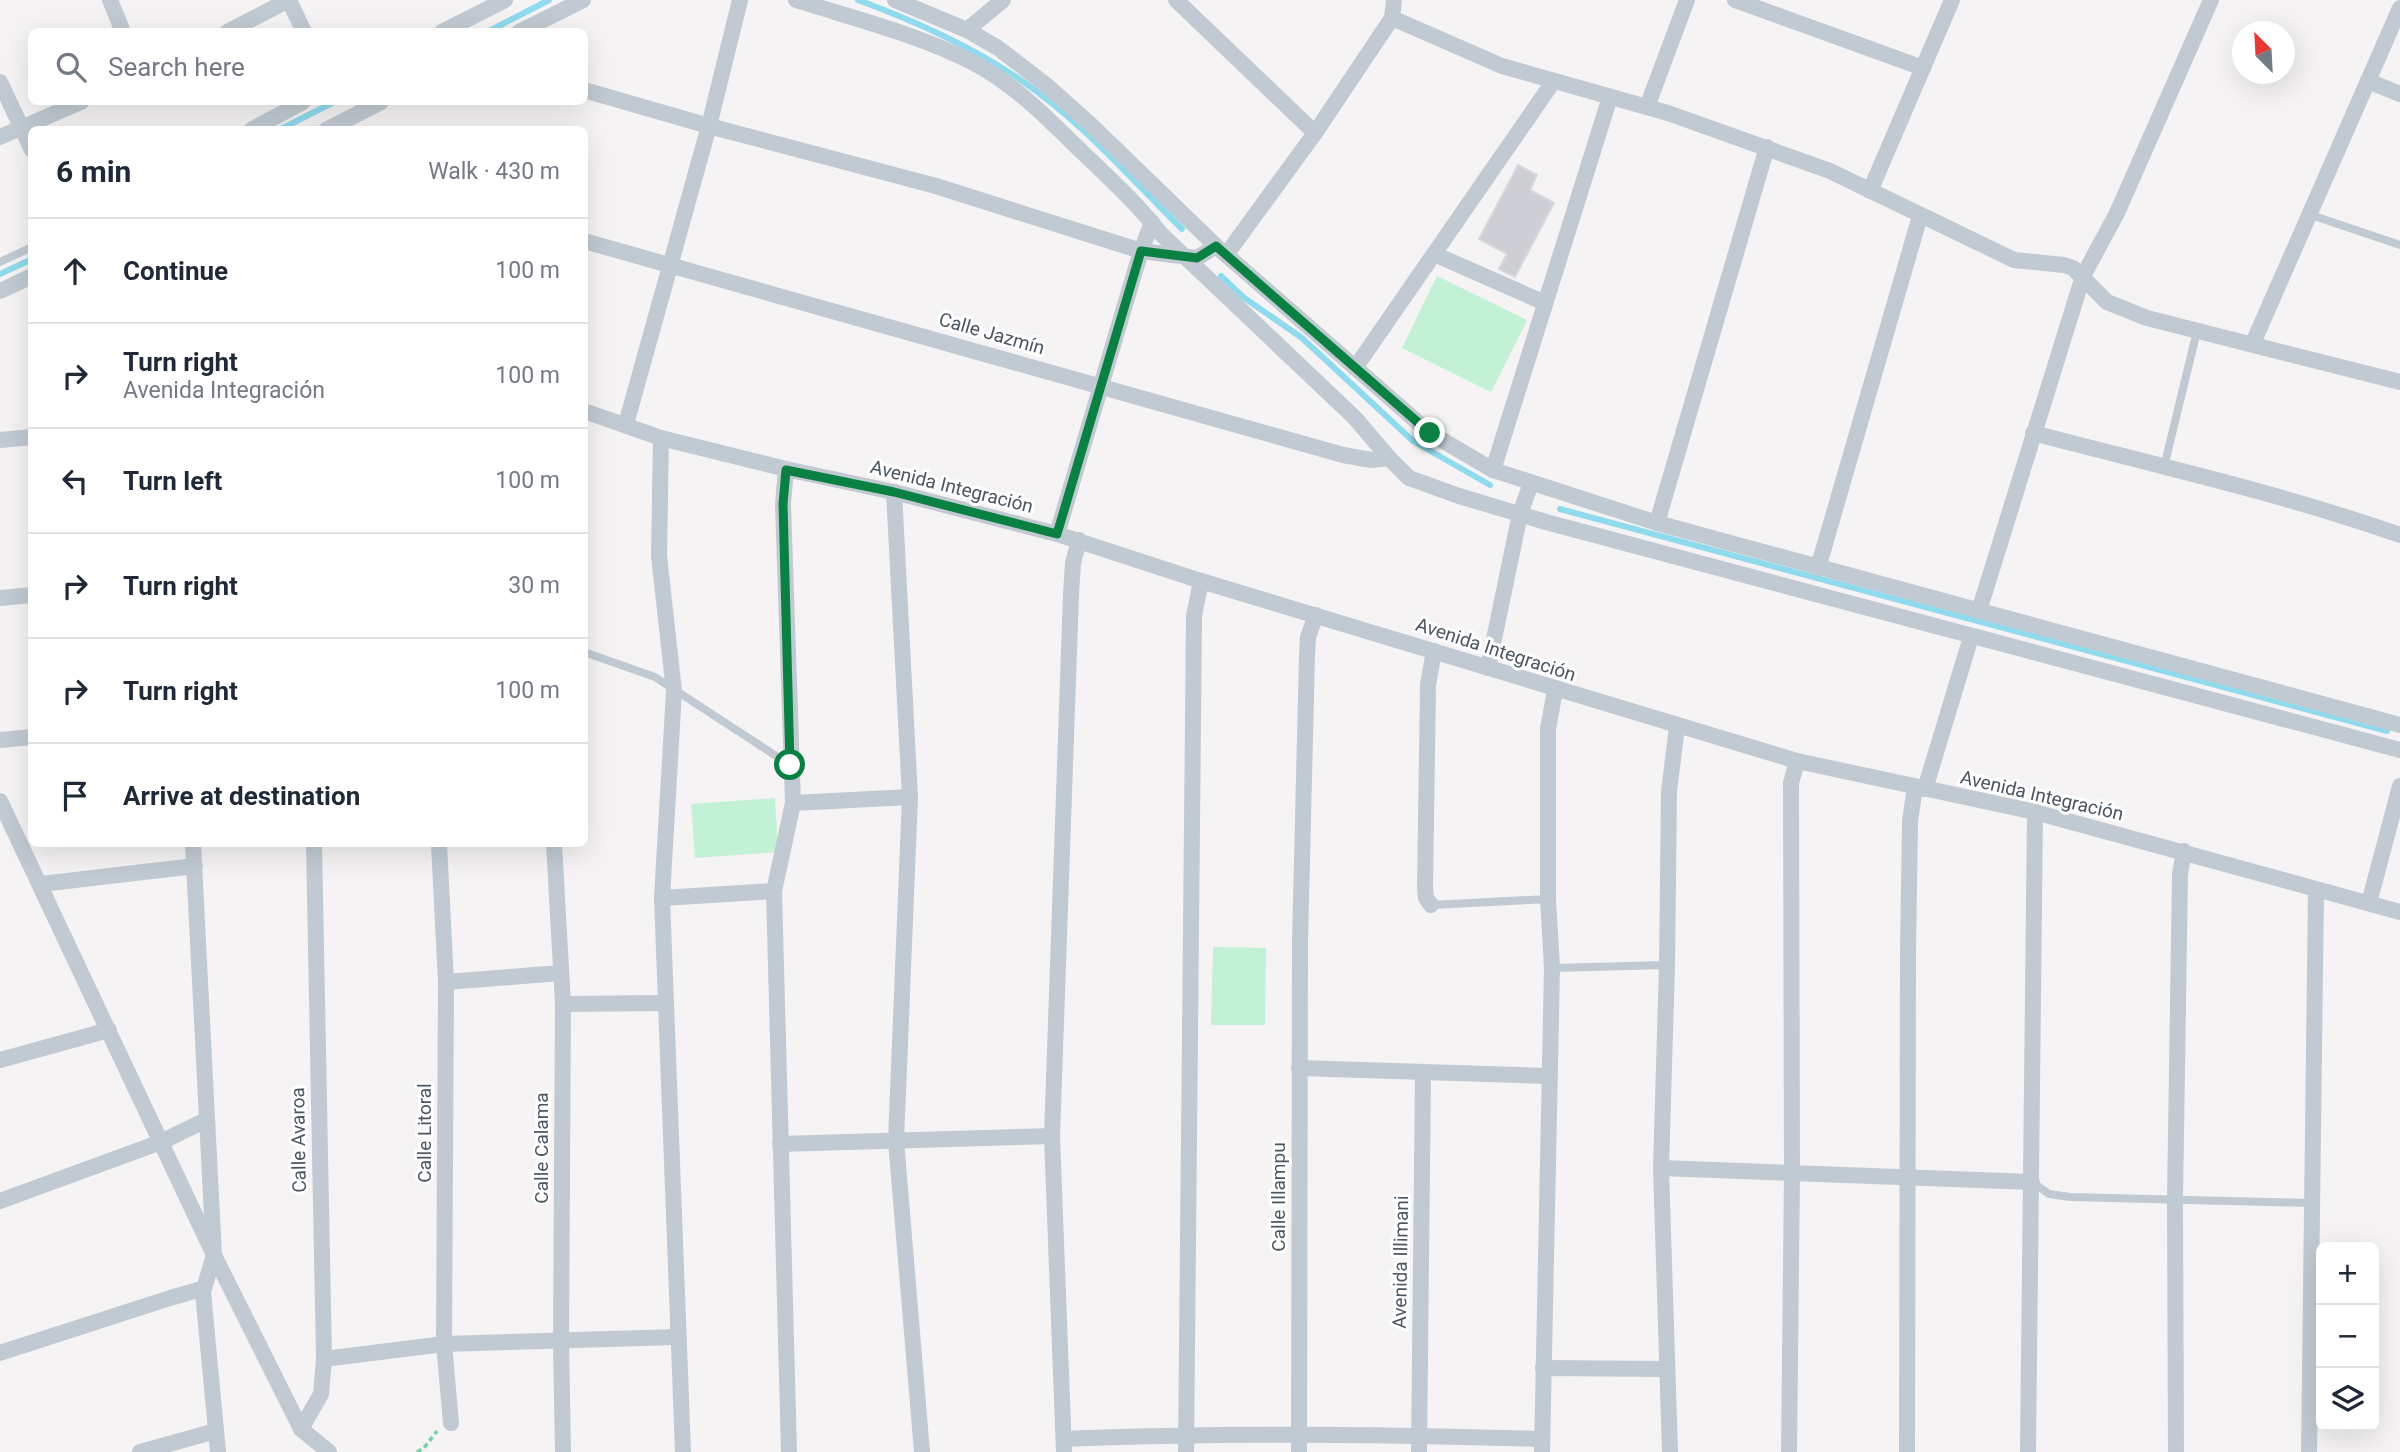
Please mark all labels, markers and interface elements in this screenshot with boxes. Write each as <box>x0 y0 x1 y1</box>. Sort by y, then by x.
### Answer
north arrow <box>2232 21 2295 84</box>
search box <box>28 28 588 105</box>
icon: search <box>52 48 90 86</box>
text: Search here <box>108 52 245 82</box>
text: 6 min <box>56 154 131 189</box>
text: Walk · 430 m <box>428 158 560 185</box>
icon: ahead <box>56 252 94 290</box>
text: Continue <box>123 256 228 286</box>
text: 100 m <box>495 257 560 284</box>
street label: Calle Jazmín <box>936 307 1047 360</box>
text: Turn right <box>123 347 238 377</box>
icon: right <box>56 357 94 395</box>
text: 100 m <box>495 362 560 389</box>
text: Avenida Integración <box>123 377 325 404</box>
route end <box>1414 417 1445 448</box>
street label: Avenida Integración <box>868 455 1036 518</box>
icon: left <box>56 462 94 500</box>
text: Turn left <box>123 466 222 496</box>
text: 100 m <box>495 467 560 494</box>
icon: right <box>56 567 94 605</box>
text: Turn right <box>123 571 238 601</box>
text: 30 m <box>508 572 560 599</box>
street label: Avenida Integración <box>1413 613 1579 686</box>
icon: right <box>56 672 94 710</box>
text: Turn right <box>123 676 238 706</box>
text: 100 m <box>495 677 560 704</box>
route start <box>774 749 805 780</box>
street label: Avenida Integración <box>1958 766 2126 825</box>
icon: arrive <box>56 777 94 815</box>
text: Arrive at destination <box>123 781 360 811</box>
street label: Calle Litoral <box>413 1083 436 1183</box>
street label: Calle Avaroa <box>286 1087 311 1193</box>
street label: Calle Calama <box>530 1092 553 1204</box>
street label: Calle Illampu <box>1267 1142 1290 1252</box>
street label: Avenida Illimani <box>1388 1195 1413 1329</box>
map controls <box>2316 1242 2379 1431</box>
button: + <box>2316 1242 2379 1305</box>
button: − <box>2316 1305 2379 1368</box>
button: layers <box>2316 1368 2379 1431</box>

